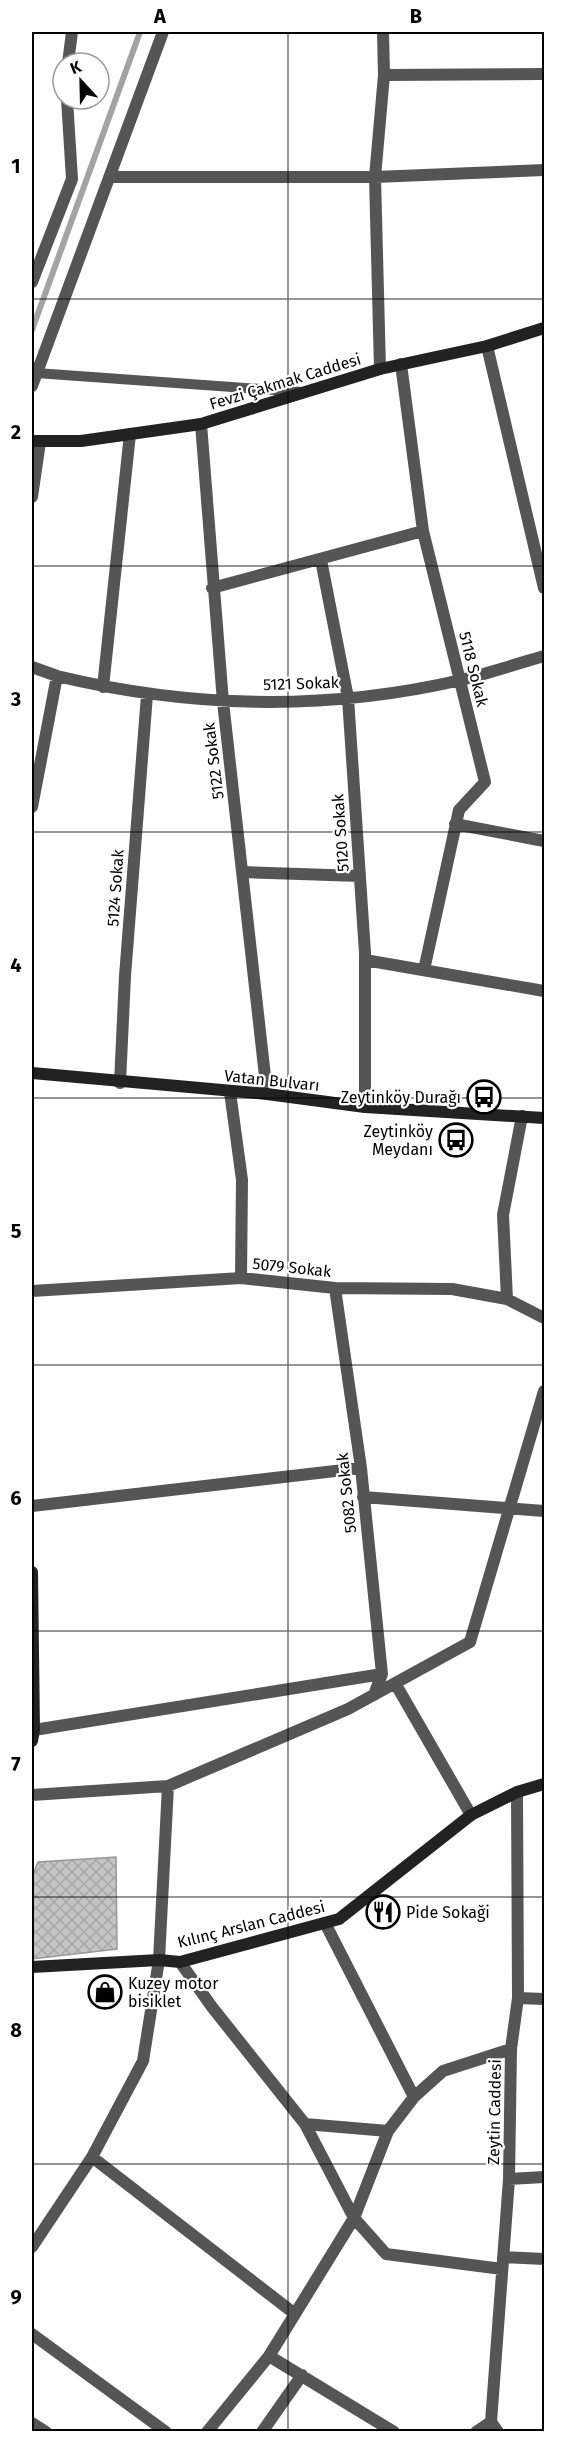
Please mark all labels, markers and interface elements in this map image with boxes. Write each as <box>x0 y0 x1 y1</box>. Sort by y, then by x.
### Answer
text: A <box>153 4 167 28</box>
text: B <box>410 4 422 28</box>
north arrow <box>51 51 111 111</box>
text: K <box>67 57 85 78</box>
text: 1 <box>11 154 21 178</box>
street label: Fevzi Çakmak Caddesi <box>207 349 364 415</box>
text: 2 <box>11 420 21 444</box>
street label: 5118 Sokak <box>455 630 492 709</box>
street label: 5121 Sokak <box>263 673 340 694</box>
text: 3 <box>10 687 21 711</box>
street label: 5122 Sokak <box>199 721 228 800</box>
street label: 5120 Sokak <box>328 793 353 873</box>
street label: 5124 Sokak <box>103 848 128 927</box>
text: 4 <box>10 953 22 977</box>
street label: Vatan Bulvarı <box>223 1066 320 1095</box>
bus stop icon: Zeytinköy Durağı <box>466 1079 502 1115</box>
place label: Zeytinköy Durağı <box>341 1088 461 1107</box>
place label: Zeytinköy Meydanı <box>364 1122 433 1159</box>
bus stop icon: Zeytinköy Meydanı <box>438 1122 474 1158</box>
text: 5 <box>11 1219 22 1243</box>
street label: 5079 Sokak <box>252 1254 333 1281</box>
street label: 5082 Sokak <box>333 1451 360 1534</box>
text: 6 <box>10 1486 22 1510</box>
text: 7 <box>11 1752 21 1776</box>
restaurant icon: Pide Sokaği <box>365 1894 401 1930</box>
street label: Kılınç Arslan Caddesi <box>175 1897 327 1953</box>
place label: Pide Sokaği <box>406 1903 490 1922</box>
shop icon: Kuzey motor bisiklet <box>87 1974 123 2010</box>
place label: Kuzey motor bisiklet <box>128 1974 219 2011</box>
text: 8 <box>10 2018 22 2042</box>
street label: Zeytin Caddesi <box>484 2059 505 2165</box>
text: 9 <box>10 2285 22 2309</box>

